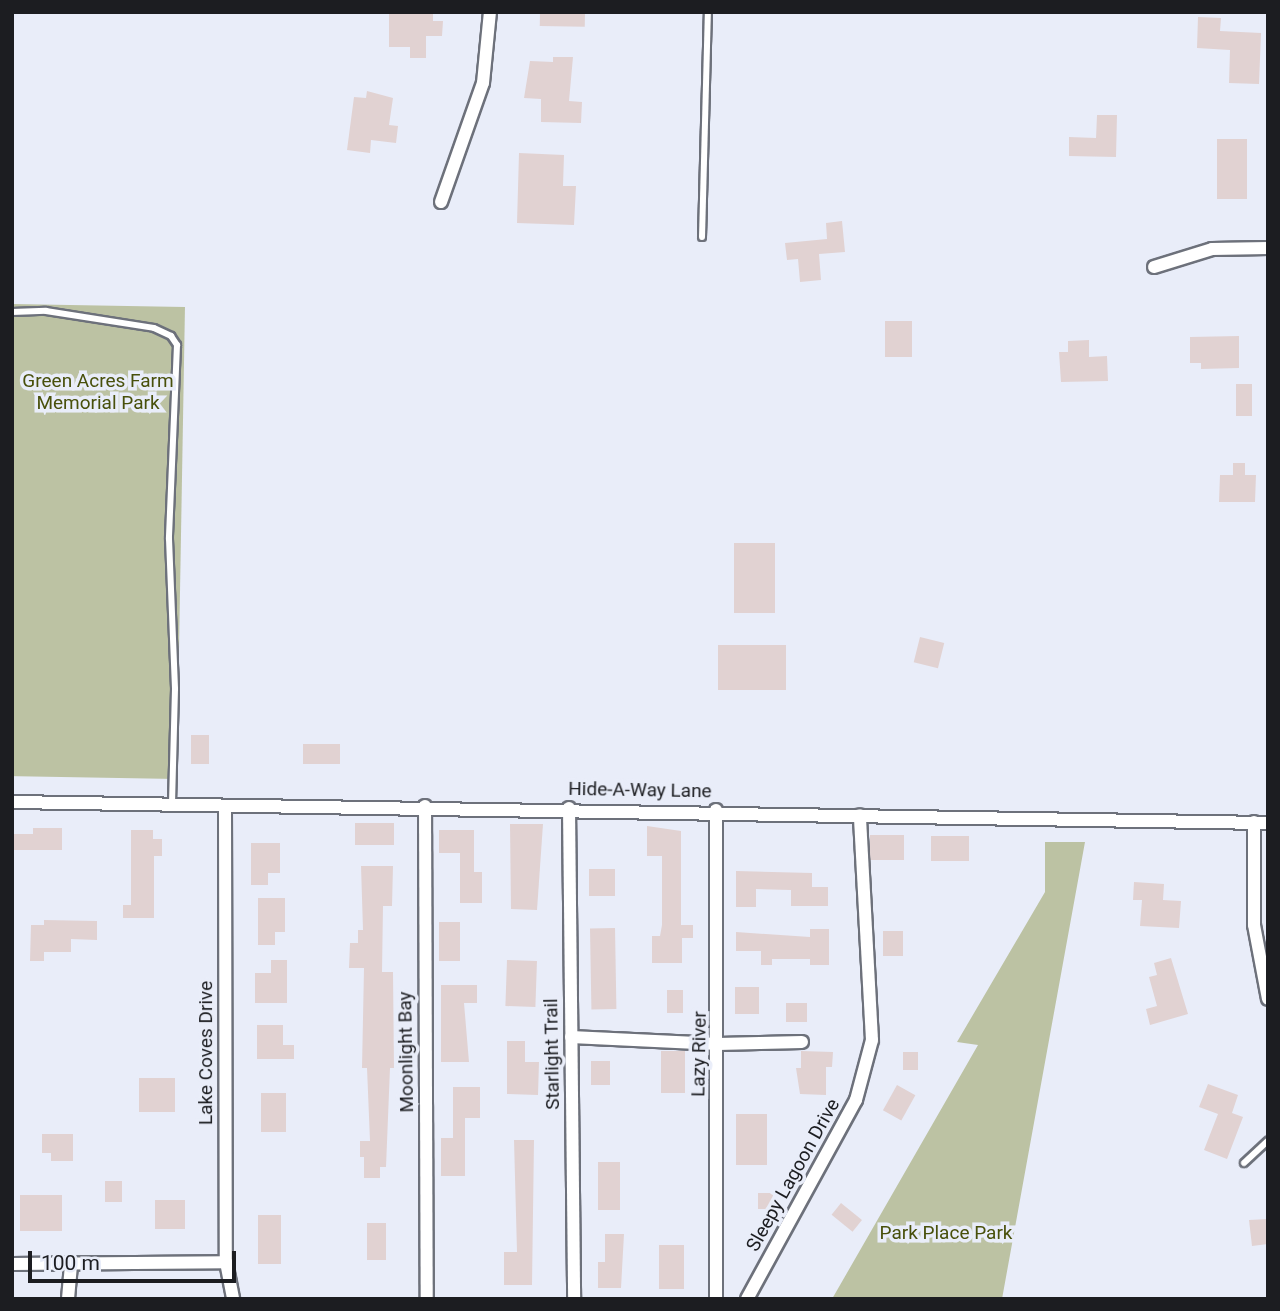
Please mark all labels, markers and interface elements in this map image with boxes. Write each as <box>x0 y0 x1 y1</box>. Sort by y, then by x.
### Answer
park label: Green Acres Farm Memorial Park <box>22 370 174 414</box>
street label: Hide-A-Way Lane <box>568 777 712 803</box>
street label: Lake Coves Drive <box>195 981 217 1125</box>
street label: Moonlight Bay <box>394 991 418 1113</box>
street label: Starlight Trail <box>540 998 564 1110</box>
street label: Lazy River <box>687 1011 711 1097</box>
street label: Sleepy Lagoon Drive <box>742 1095 844 1255</box>
park label: Park Place Park <box>880 1222 1012 1244</box>
scale bar <box>32 1238 240 1282</box>
text: 100 m <box>41 1251 100 1275</box>

